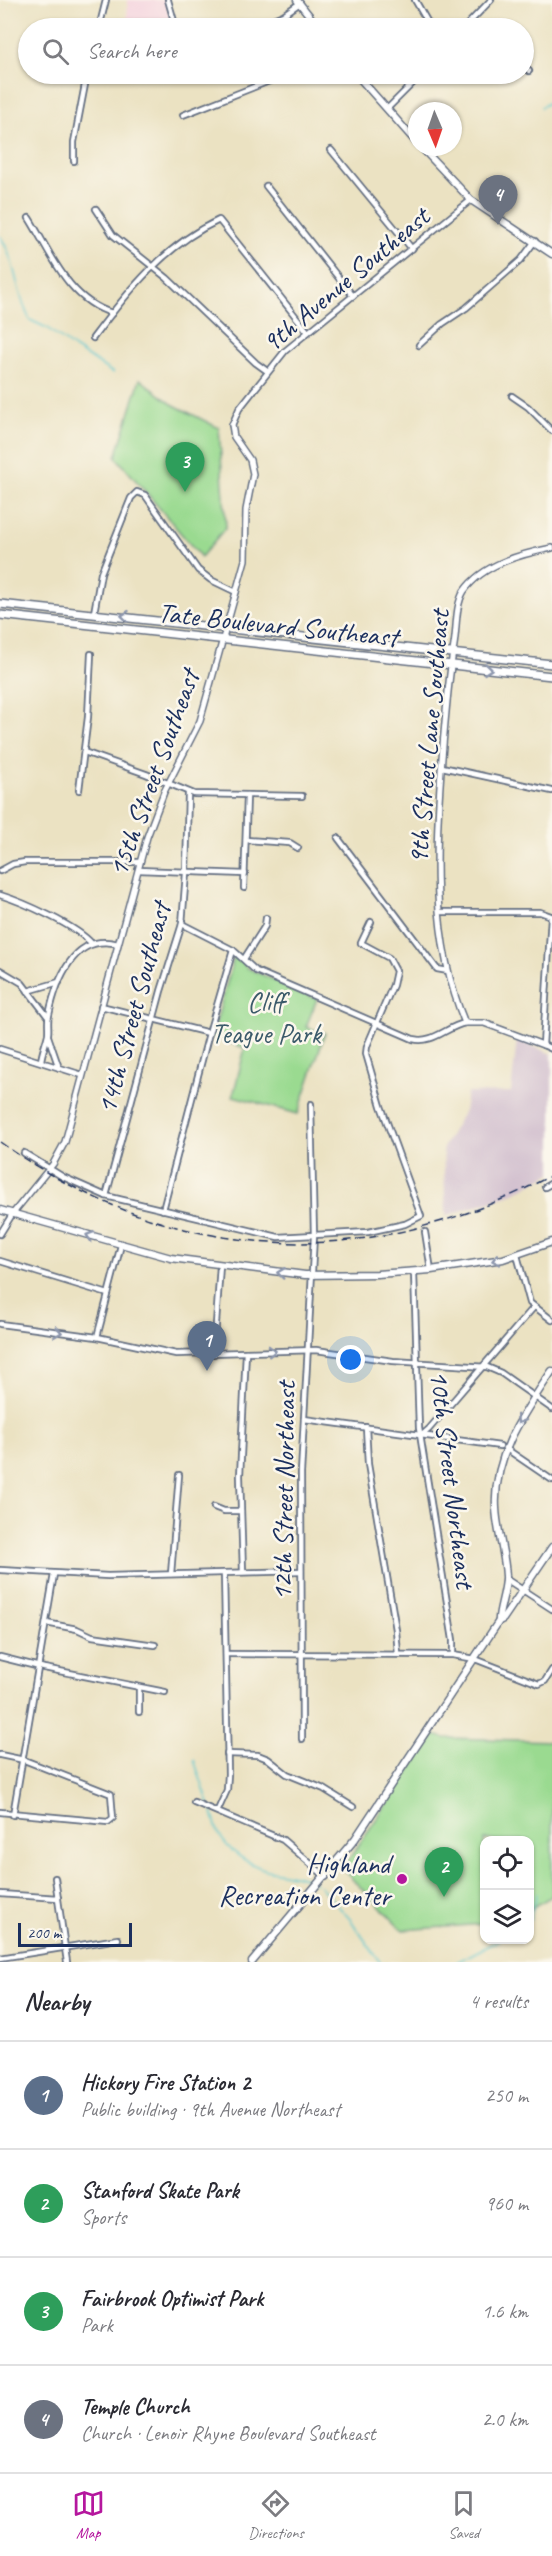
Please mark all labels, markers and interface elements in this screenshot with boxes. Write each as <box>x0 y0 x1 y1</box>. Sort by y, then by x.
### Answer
search box <box>18 18 534 84</box>
icon: search <box>39 35 72 68</box>
text: Search here <box>87 37 177 65</box>
north arrow <box>408 102 462 156</box>
pin: 4 <box>478 176 518 225</box>
street label: 9th Avenue Southeast <box>254 197 438 360</box>
pin: 3 <box>166 442 204 492</box>
street label: Tate Boulevard Southeast <box>156 595 403 655</box>
street label: 9th Street Lane Southeast <box>400 606 457 866</box>
one-way arrow <box>120 610 129 623</box>
street label: 15th Street Southeast <box>100 662 208 881</box>
one-way arrow <box>484 662 493 675</box>
street label: 14th Street Southeast <box>89 895 179 1117</box>
park label: Cliff Teague Park <box>211 984 323 1051</box>
one-way arrow <box>85 1231 96 1243</box>
one-way arrow <box>492 1253 502 1266</box>
one-way arrow <box>277 1267 286 1280</box>
pin: 1 <box>188 1322 226 1371</box>
one-way arrow <box>53 1325 63 1338</box>
one-way arrow <box>267 1344 276 1357</box>
your location <box>336 1345 365 1374</box>
street label: 10th Street Northeast <box>422 1368 484 1593</box>
street label: 12th Street Northeast <box>264 1378 303 1601</box>
one-way arrow <box>516 1414 528 1424</box>
map controls <box>480 1836 534 1944</box>
button: locate <box>480 1836 534 1890</box>
place label: Highland Recreation Center <box>218 1846 394 1913</box>
pin: 2 <box>424 1848 464 1897</box>
marker: Highland Recreation Center <box>395 1872 409 1886</box>
button: layers <box>480 1890 534 1944</box>
scale bar <box>18 1920 132 1948</box>
text: 200 m <box>27 1923 61 1943</box>
text: Nearby <box>24 1985 89 2018</box>
text: 4 results <box>469 1989 528 2014</box>
text: Hickory Fire Station 2 <box>81 2069 250 2097</box>
text: 1 <box>39 2083 48 2108</box>
text: 250 m <box>485 2083 528 2108</box>
text: Public building · 9th Avenue Northeast <box>81 2097 340 2122</box>
text: Stanford Skate Park <box>81 2177 239 2205</box>
text: 2 <box>39 2191 48 2216</box>
text: 960 m <box>485 2191 528 2216</box>
text: Sports <box>81 2205 126 2230</box>
text: Fairbrook Optimist Park <box>81 2285 263 2313</box>
text: 3 <box>39 2299 48 2324</box>
text: 1.6 km <box>482 2299 528 2324</box>
text: Park <box>81 2313 113 2338</box>
text: Temple Church <box>81 2393 190 2421</box>
text: 4 <box>39 2407 48 2432</box>
text: 2.0 km <box>482 2407 528 2432</box>
text: Church · Lenoir Rhyne Boulevard Southeast <box>81 2421 375 2446</box>
tab: Map <box>72 2487 105 2543</box>
tab: Directions <box>248 2487 304 2543</box>
tab: Saved <box>447 2487 480 2543</box>

